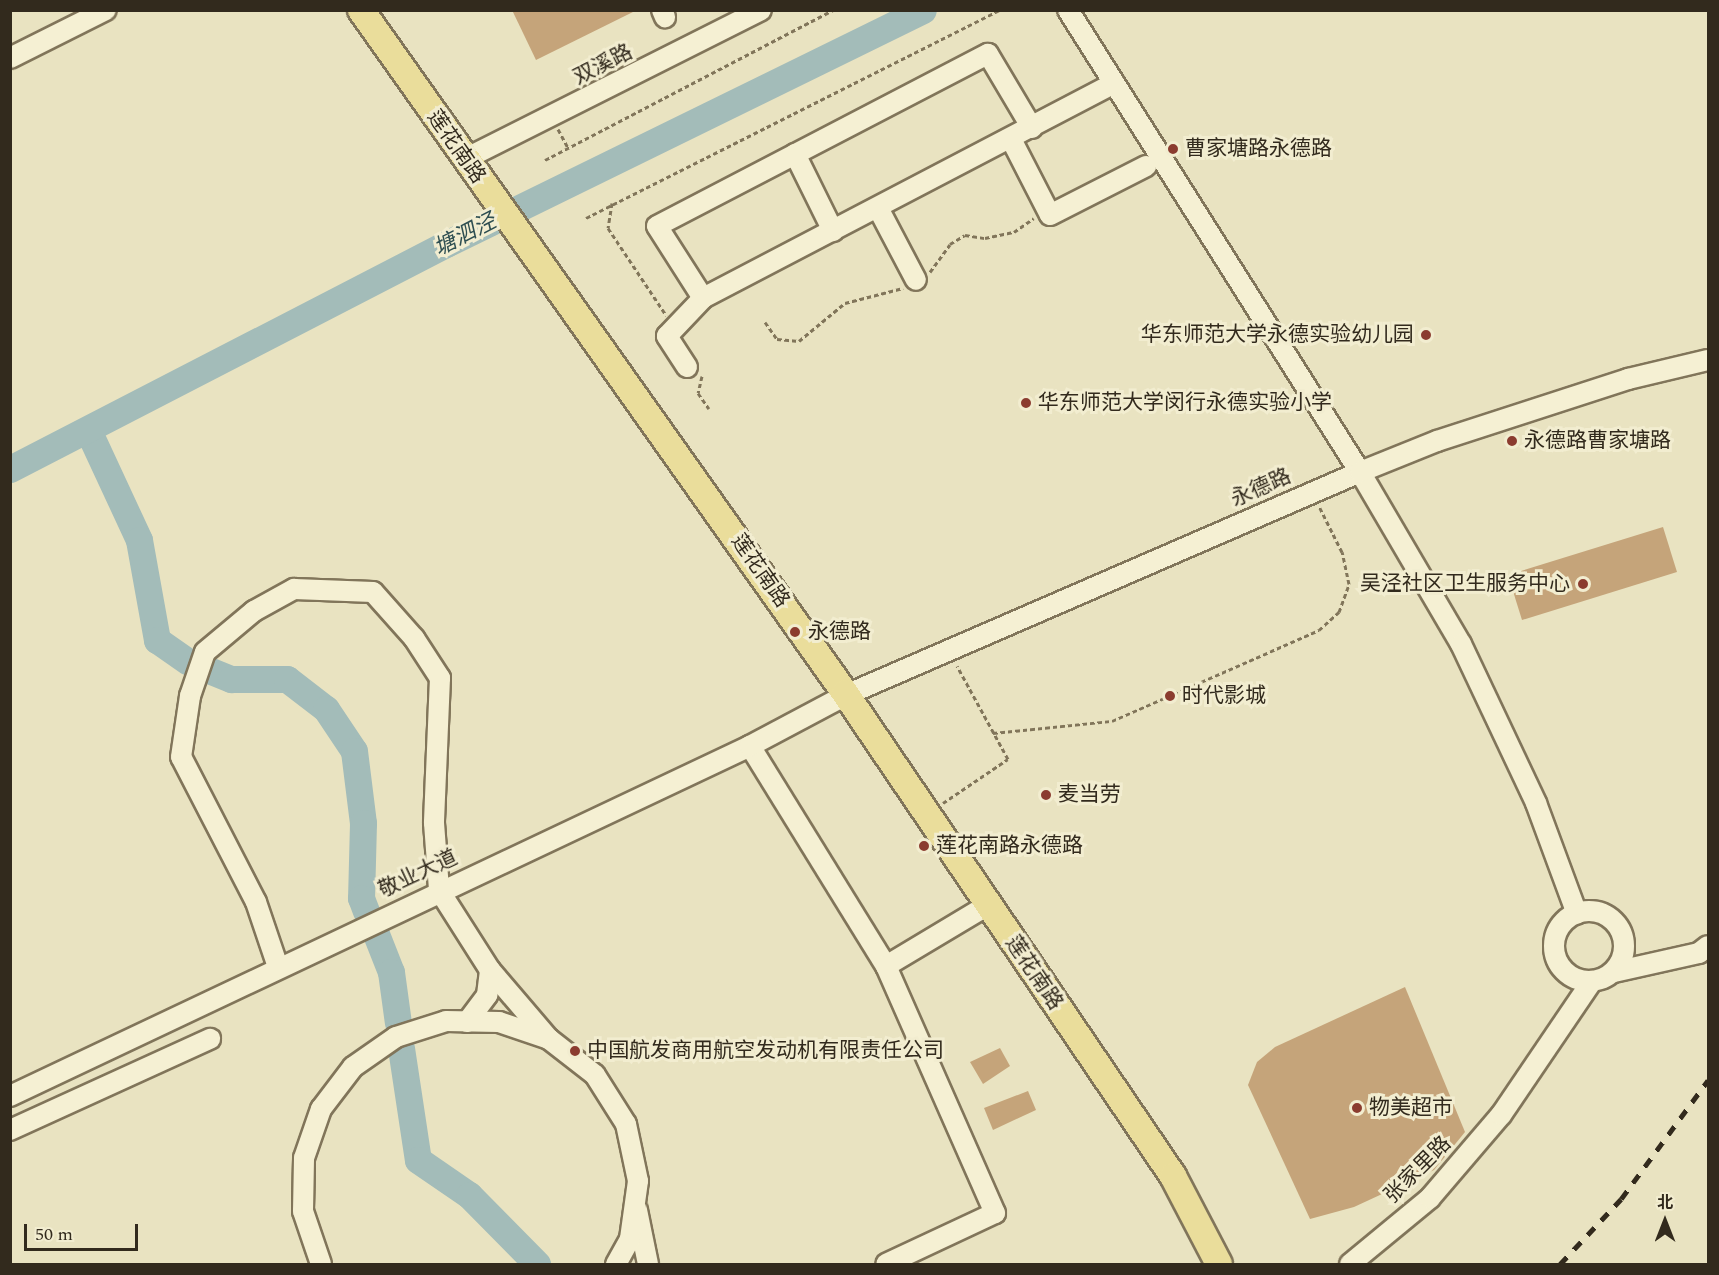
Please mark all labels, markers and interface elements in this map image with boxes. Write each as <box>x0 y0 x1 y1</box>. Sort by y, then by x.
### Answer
street label: 双溪路 <box>569 39 637 91</box>
street label: 莲花南路 <box>422 105 490 189</box>
place label: 曹家塘路永德路 <box>1185 136 1332 162</box>
marker: 曹家塘路永德路 <box>1166 142 1180 156</box>
water label: 塘泗泾 <box>430 208 500 262</box>
place label: 华东师范大学永德实验幼儿园 <box>1141 322 1414 348</box>
marker: 华东师范大学永德实验幼儿园 <box>1419 328 1433 342</box>
place label: 华东师范大学闵行永德实验小学 <box>1038 390 1332 416</box>
marker: 华东师范大学闵行永德实验小学 <box>1019 396 1033 410</box>
place label: 永德路曹家塘路 <box>1524 428 1671 454</box>
marker: 永德路曹家塘路 <box>1505 434 1519 448</box>
street label: 永德路 <box>1227 464 1295 512</box>
street label: 莲花南路 <box>726 529 794 613</box>
place label: 吴泾社区卫生服务中心 <box>1360 571 1570 597</box>
marker: 吴泾社区卫生服务中心 <box>1574 575 1592 593</box>
place label: 永德路 <box>808 619 871 645</box>
marker: 永德路 <box>786 623 804 641</box>
place label: 时代影城 <box>1182 683 1266 709</box>
marker: 时代影城 <box>1163 689 1177 703</box>
place label: 麦当劳 <box>1058 782 1121 808</box>
marker: 麦当劳 <box>1039 788 1053 802</box>
place label: 莲花南路永德路 <box>936 833 1083 859</box>
marker: 莲花南路永德路 <box>917 839 931 853</box>
street label: 敬业大道 <box>375 845 461 903</box>
street label: 莲花南路 <box>1000 931 1068 1015</box>
place label: 中国航发商用航空发动机有限责任公司 <box>587 1038 944 1064</box>
marker: 中国航发商用航空发动机有限责任公司 <box>568 1044 582 1058</box>
place label: 物美超市 <box>1369 1095 1453 1121</box>
marker: 物美超市 <box>1350 1101 1364 1115</box>
street label: 张家里路 <box>1379 1131 1457 1209</box>
north arrow <box>1635 1191 1695 1251</box>
text: 北 <box>1657 1191 1673 1215</box>
scale bar <box>27 1212 141 1250</box>
text: 50 m <box>35 1221 73 1248</box>

